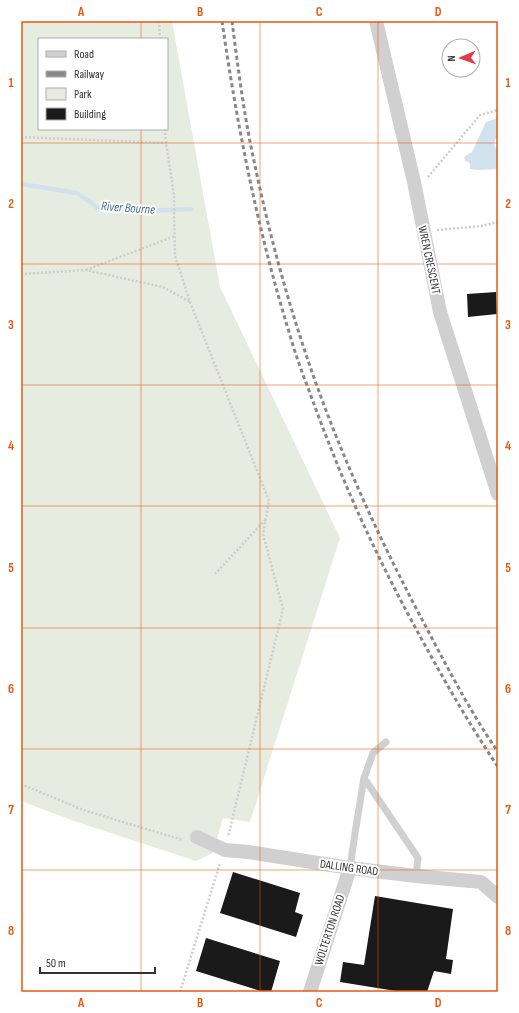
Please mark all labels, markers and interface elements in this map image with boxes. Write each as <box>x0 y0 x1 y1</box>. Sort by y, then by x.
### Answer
text: A <box>77 4 85 20</box>
text: B <box>197 4 203 20</box>
text: C <box>316 4 323 20</box>
text: D <box>435 4 442 20</box>
legend <box>38 38 168 130</box>
north arrow <box>441 38 481 78</box>
text: Road <box>74 47 94 62</box>
text: N <box>445 55 458 61</box>
text: Railway <box>74 67 105 82</box>
text: 1 <box>8 75 14 91</box>
text: 1 <box>505 75 511 91</box>
text: Park <box>74 87 92 102</box>
text: Building <box>74 107 106 122</box>
text: 2 <box>8 196 14 212</box>
text: 2 <box>505 196 511 212</box>
water label: River Bourne <box>100 198 156 218</box>
street label: WREN CRESCENT <box>414 224 444 296</box>
text: 3 <box>8 317 14 333</box>
text: 3 <box>505 317 511 333</box>
text: 4 <box>8 438 14 454</box>
text: 4 <box>505 438 511 454</box>
text: 5 <box>8 560 14 576</box>
text: 5 <box>505 560 511 576</box>
text: 6 <box>8 681 14 697</box>
text: 6 <box>505 681 511 697</box>
text: 7 <box>8 802 14 818</box>
text: 7 <box>505 802 511 818</box>
street label: DALLING ROAD <box>319 856 379 880</box>
street label: WOLTERTON ROAD <box>312 893 349 967</box>
text: 8 <box>8 923 14 939</box>
text: 8 <box>505 923 511 939</box>
scale bar <box>40 949 155 975</box>
text: 50 m <box>46 956 66 971</box>
text: A <box>77 995 85 1011</box>
text: B <box>197 995 203 1011</box>
text: C <box>316 995 323 1011</box>
text: D <box>435 995 442 1011</box>

